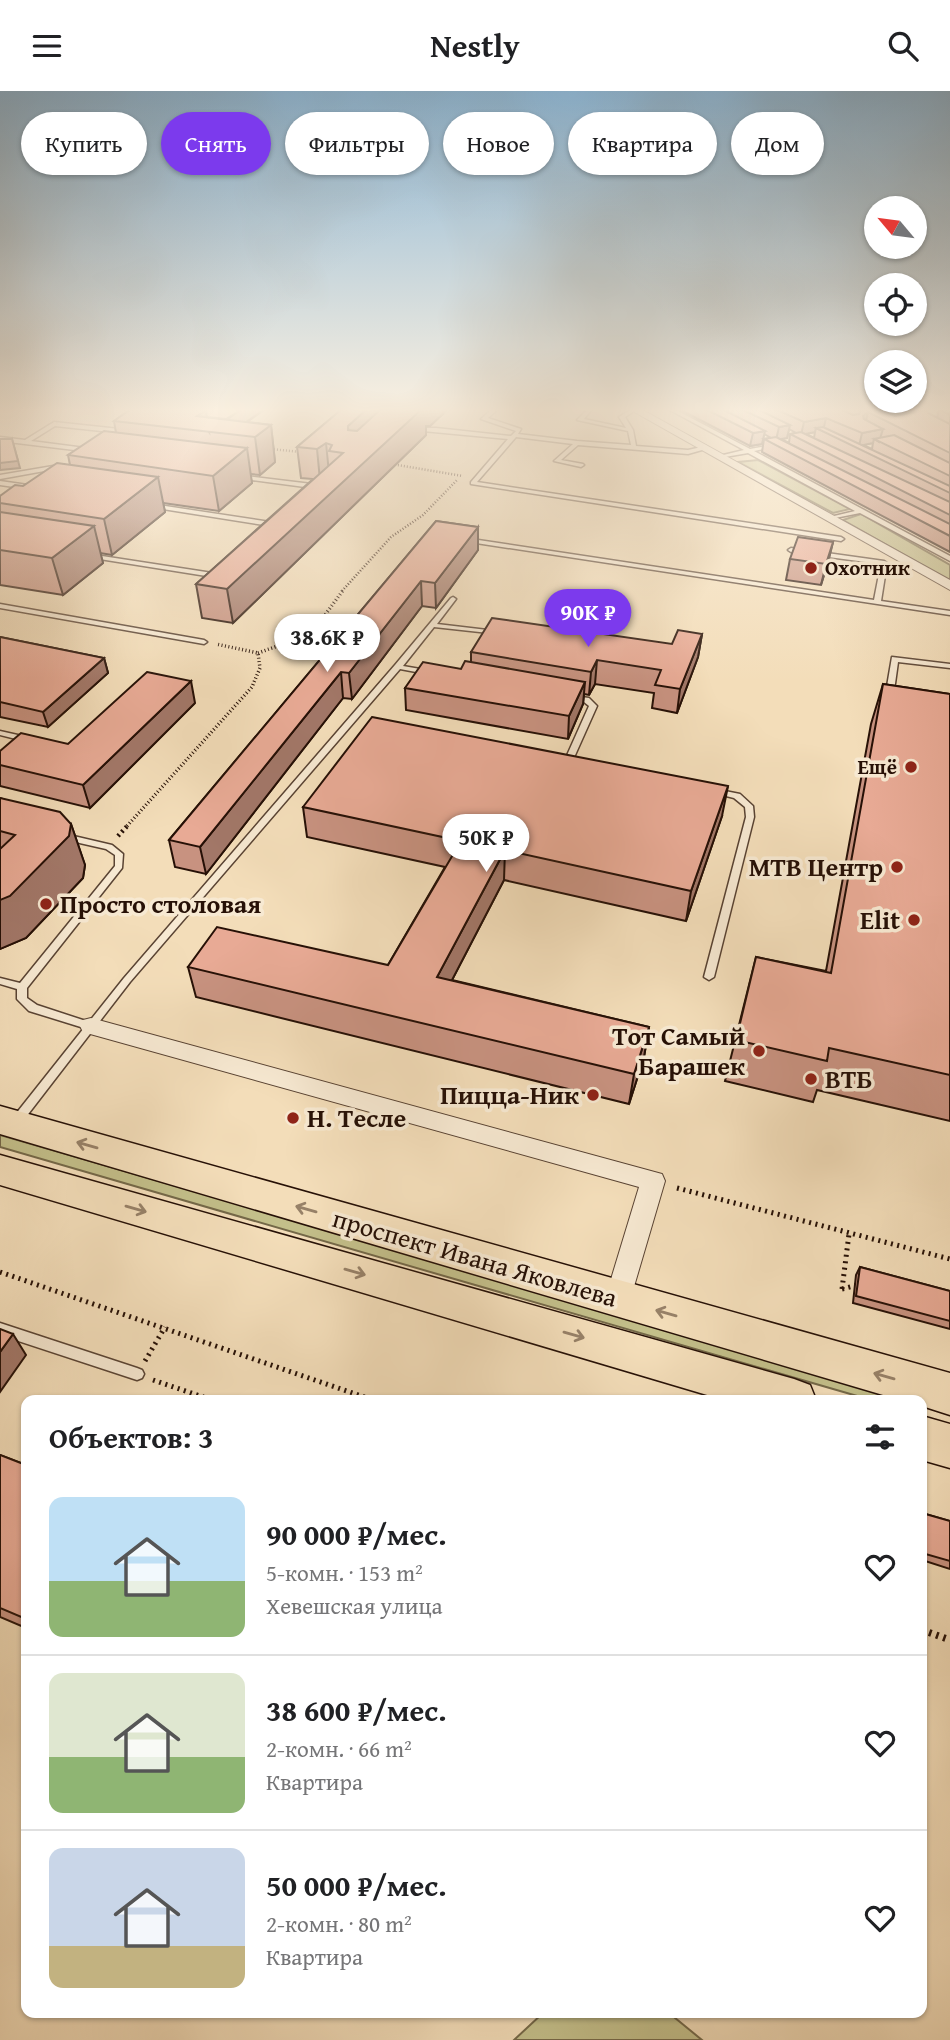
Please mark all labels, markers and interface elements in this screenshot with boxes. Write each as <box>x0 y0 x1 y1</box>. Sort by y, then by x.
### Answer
text: Nestly <box>430 22 520 69</box>
icon: menu <box>28 27 66 65</box>
icon: search <box>884 27 922 65</box>
chip: Купить <box>21 112 147 175</box>
chip: Снять <box>161 112 271 175</box>
chip: Фильтры <box>285 112 429 175</box>
chip: Новое <box>443 112 554 175</box>
chip: Квартира <box>568 112 717 175</box>
chip: Дом <box>731 112 824 175</box>
north arrow <box>864 196 928 259</box>
map controls <box>864 196 927 413</box>
button: locate <box>864 273 927 336</box>
button: layers <box>864 350 927 413</box>
place label: Охотник <box>825 552 911 583</box>
marker: Охотник <box>803 560 819 576</box>
pin: 90K ₽ <box>539 589 637 649</box>
text: 90K ₽ <box>560 595 616 628</box>
pin: 38.6K ₽ <box>262 615 392 674</box>
text: 38.6K ₽ <box>290 620 364 653</box>
place label: Ещё <box>858 751 897 782</box>
marker: Ещё <box>903 759 919 775</box>
pin: 50K ₽ <box>437 815 535 874</box>
text: 50K ₽ <box>458 820 514 853</box>
place label: МТВ Центр <box>749 847 883 886</box>
marker: МТВ Центр <box>889 859 905 875</box>
place label: Просто столовая <box>60 884 261 923</box>
marker: Просто столовая <box>38 896 54 912</box>
place label: Elit <box>860 900 900 939</box>
marker: Elit <box>906 912 922 928</box>
place label: Тот Самый Барашек <box>612 1016 745 1085</box>
marker: Тот Самый Барашек <box>751 1043 767 1059</box>
place label: ВТБ <box>825 1059 872 1098</box>
marker: ВТБ <box>803 1071 819 1087</box>
place label: Пицца-Ник <box>440 1075 579 1114</box>
marker: Пицца-Ник <box>585 1087 601 1103</box>
place label: Н. Тесле <box>307 1098 406 1137</box>
marker: Н. Тесле <box>285 1110 301 1126</box>
one-way arrow <box>77 1138 99 1151</box>
street label: проспект Ивана Яковлева <box>328 1198 623 1317</box>
one-way arrow <box>295 1201 317 1214</box>
one-way arrow <box>125 1204 147 1217</box>
one-way arrow <box>343 1266 366 1279</box>
one-way arrow <box>655 1305 677 1318</box>
one-way arrow <box>562 1329 584 1342</box>
one-way arrow <box>874 1368 896 1381</box>
text: Объектов: 3 <box>49 1415 213 1459</box>
icon: filters <box>861 1418 899 1456</box>
text: 90 000 ₽/мес. <box>266 1512 447 1556</box>
icon: home <box>105 1525 189 1609</box>
icon: heart <box>861 1548 899 1586</box>
text: 5-комн. · 153 m² <box>266 1556 423 1589</box>
text: Хевешская улица <box>266 1589 442 1622</box>
text: 38 600 ₽/мес. <box>266 1688 447 1732</box>
icon: home <box>105 1701 189 1785</box>
icon: heart <box>861 1724 899 1762</box>
text: 2-комн. · 66 m² <box>266 1732 412 1765</box>
text: Квартира <box>266 1765 363 1798</box>
text: 50 000 ₽/мес. <box>266 1863 447 1907</box>
icon: home <box>105 1876 189 1960</box>
icon: heart <box>861 1899 899 1937</box>
text: 2-комн. · 80 m² <box>266 1907 412 1940</box>
text: Квартира <box>266 1940 363 1973</box>

